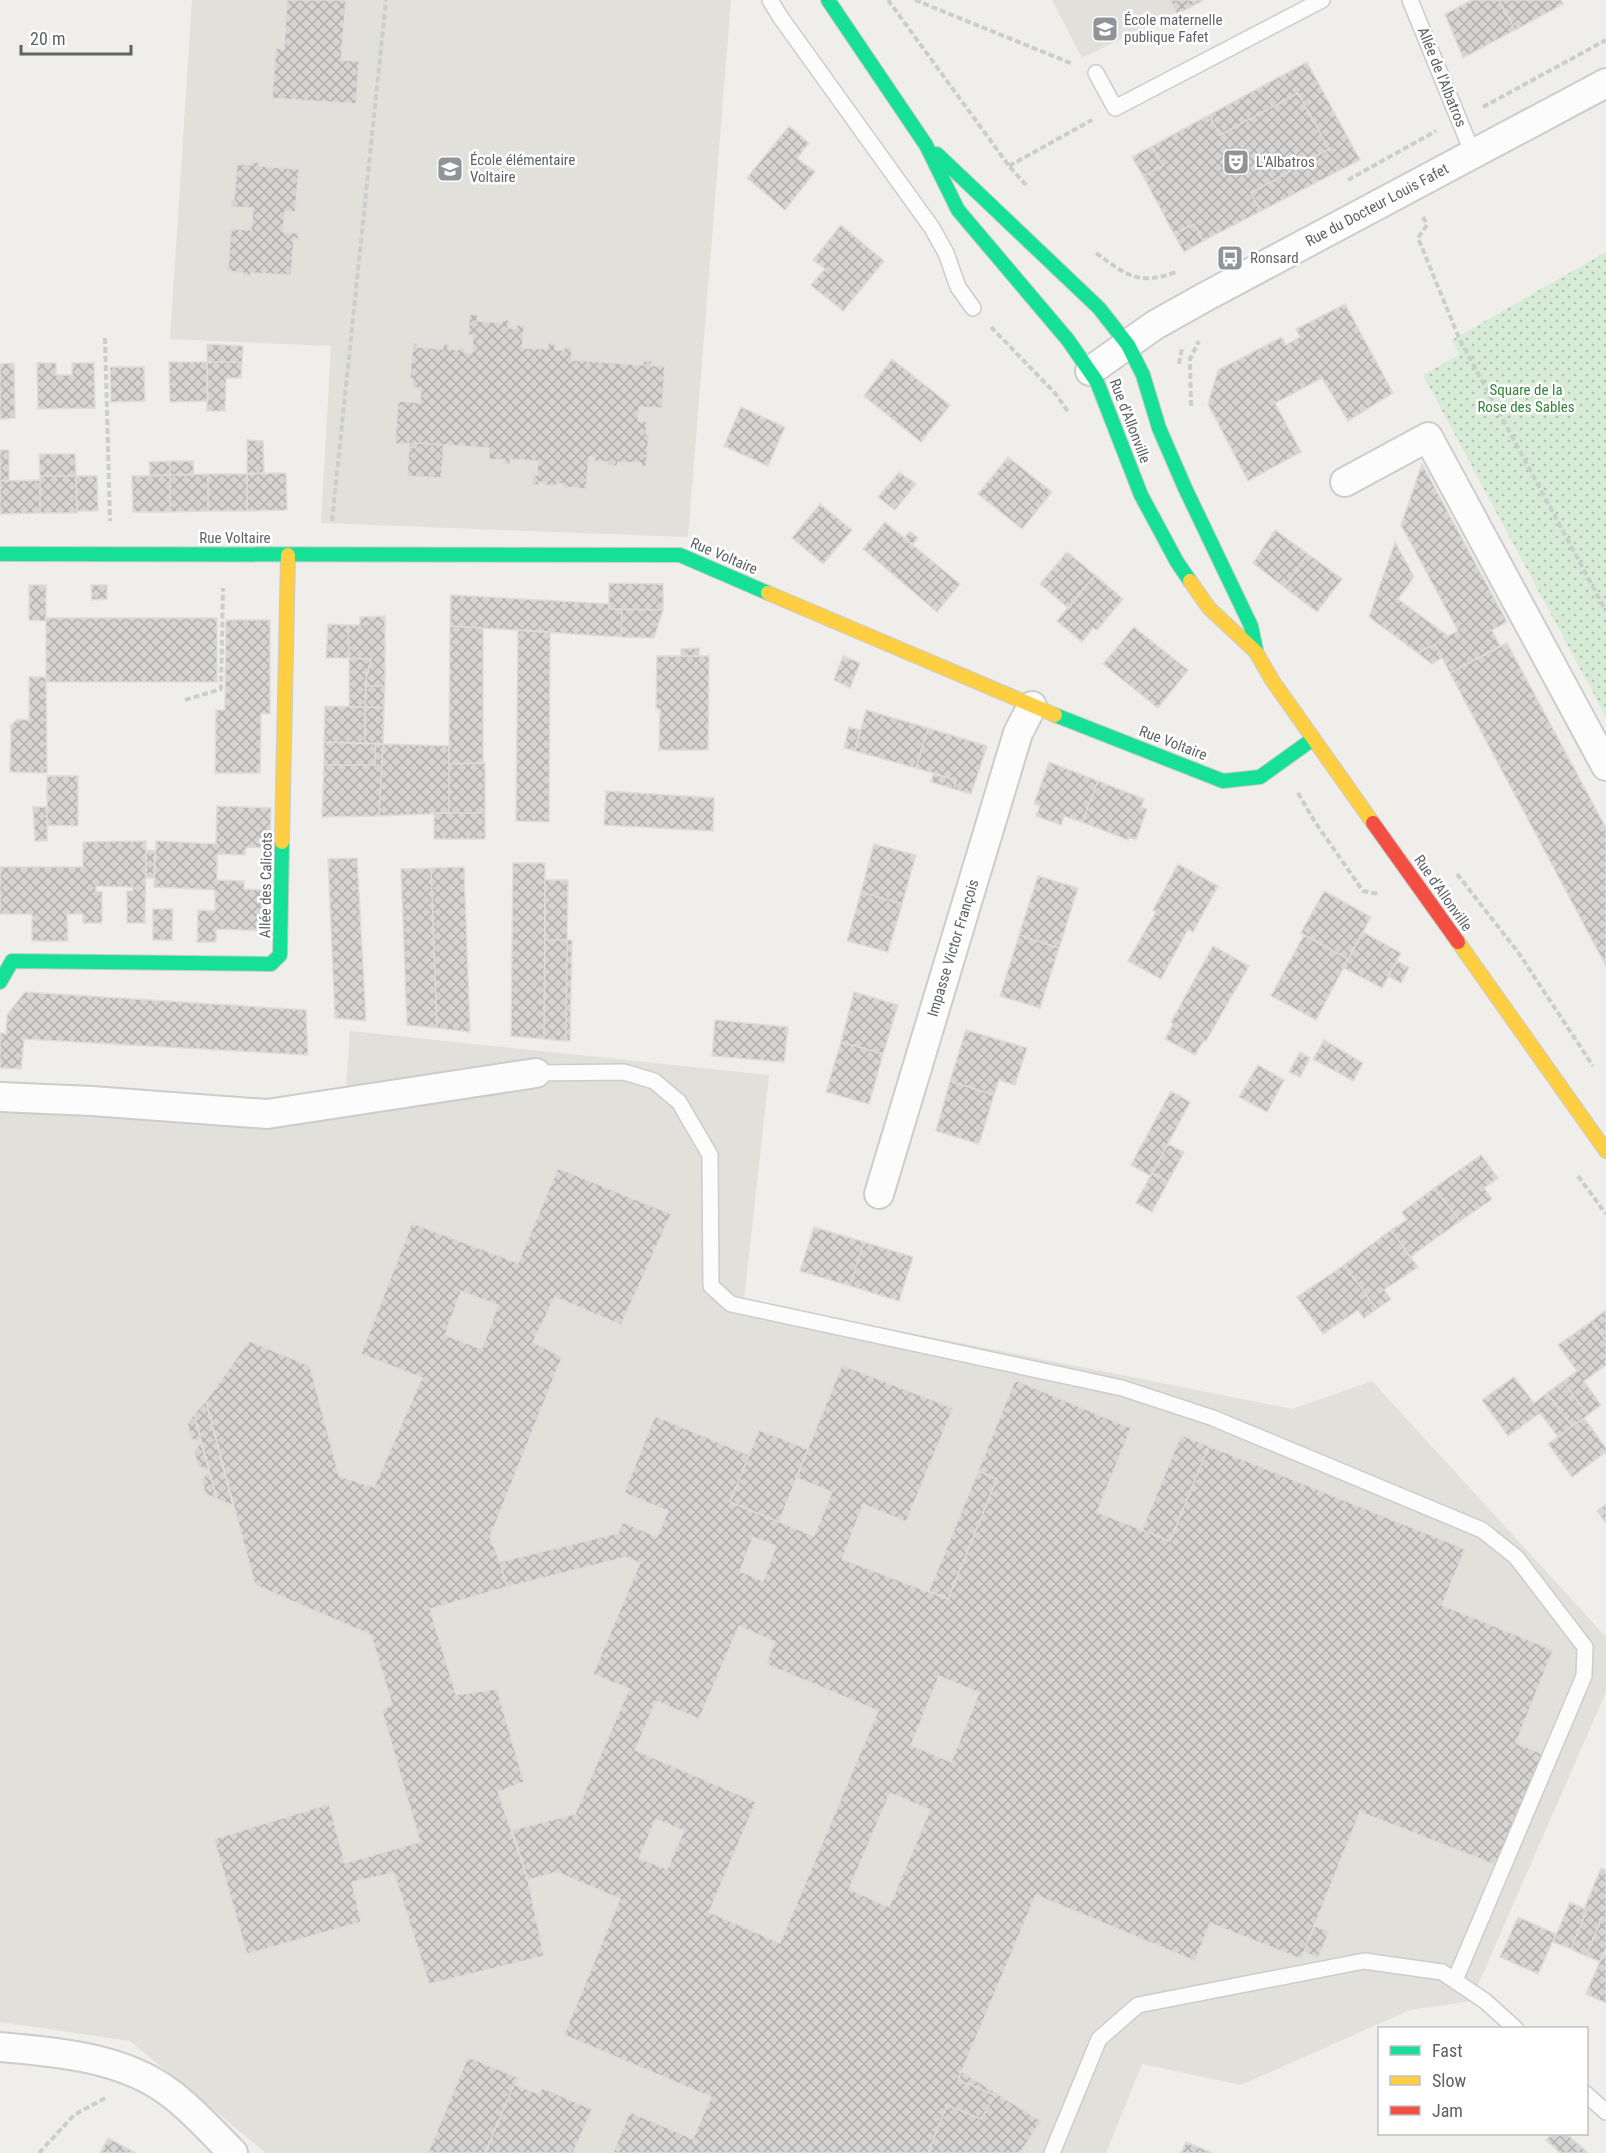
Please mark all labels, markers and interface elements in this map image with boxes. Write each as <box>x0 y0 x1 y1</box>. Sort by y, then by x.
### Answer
place label: École maternelle publique Fafet <box>1124 11 1222 46</box>
school or university icon: École maternelle publique Fafet <box>1090 14 1120 44</box>
scale bar <box>21 18 130 56</box>
street label: Allée de l'Albatros <box>1414 24 1470 130</box>
text: 20 m <box>30 28 65 49</box>
theatre icon: L'Albatros <box>1221 147 1251 177</box>
place label: École élémentaire Voltaire <box>470 151 575 186</box>
place label: L'Albatros <box>1256 153 1315 171</box>
school or university icon: École élémentaire Voltaire <box>435 154 465 184</box>
street label: Rue du Docteur Louis Fafet <box>1302 160 1452 250</box>
bus stop icon: Ronsard <box>1215 243 1245 273</box>
place label: Ronsard <box>1250 249 1299 267</box>
street label: Rue d'Allonville <box>1106 376 1154 466</box>
park label: Square de la Rose des Sables <box>1477 381 1575 416</box>
street label: Rue Voltaire <box>199 529 271 547</box>
street label: Rue Voltaire <box>688 534 760 578</box>
street label: Rue Voltaire <box>1137 722 1209 764</box>
street label: Allée des Calicots <box>256 832 276 938</box>
street label: Rue d'Allonville <box>1410 851 1476 935</box>
street label: Impasse Victor François <box>924 877 983 1019</box>
legend <box>1378 2027 1588 2135</box>
text: Fast <box>1432 2040 1463 2061</box>
text: Slow <box>1432 2070 1467 2091</box>
text: Jam <box>1432 2100 1463 2121</box>

